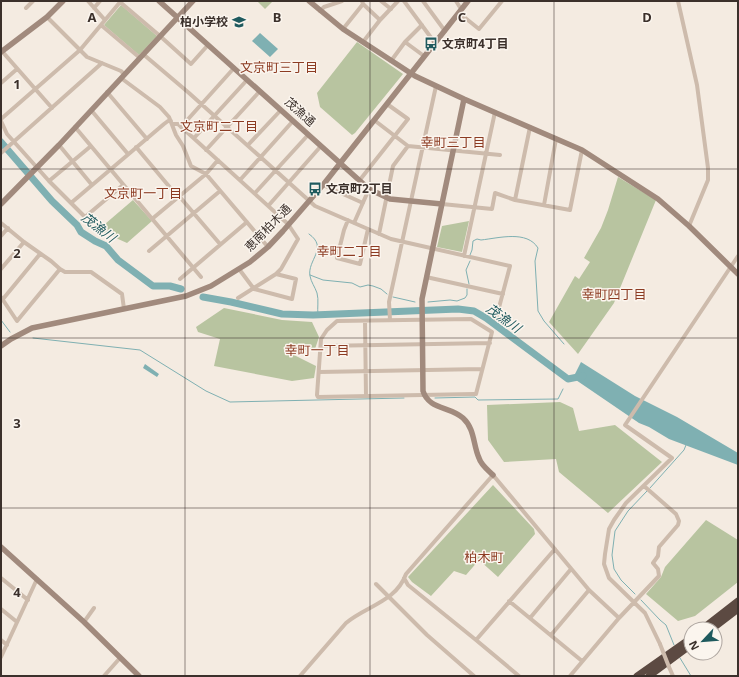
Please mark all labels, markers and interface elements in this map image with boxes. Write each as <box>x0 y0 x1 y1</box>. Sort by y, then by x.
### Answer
text: A <box>88 8 97 26</box>
text: B <box>273 8 281 26</box>
text: C <box>458 8 466 26</box>
text: D <box>642 8 652 26</box>
place label: 柏小学校 <box>180 13 228 30</box>
school or university icon: 柏小学校 <box>231 14 247 30</box>
place label: 文京町4丁目 <box>442 35 509 52</box>
bus stop icon: 文京町4丁目 <box>423 36 439 52</box>
district label: 文京町三丁目 <box>240 58 318 76</box>
text: 1 <box>13 75 21 93</box>
street label: 茂漁通 <box>281 93 319 130</box>
district label: 文京町二丁目 <box>180 117 258 135</box>
district label: 幸町三丁目 <box>420 133 486 151</box>
place label: 文京町2丁目 <box>326 180 393 197</box>
bus stop icon: 文京町2丁目 <box>307 181 323 197</box>
district label: 文京町一丁目 <box>104 184 182 202</box>
street label: 恵南柏木通 <box>241 200 295 255</box>
water label: 茂漁川 <box>78 208 121 247</box>
district label: 幸町二丁目 <box>316 242 382 260</box>
text: 2 <box>13 244 21 262</box>
district label: 幸町四丁目 <box>581 285 647 303</box>
water label: 茂漁川 <box>483 299 527 338</box>
district label: 幸町一丁目 <box>284 341 350 359</box>
text: 3 <box>13 414 21 432</box>
district label: 柏木町 <box>464 548 504 566</box>
text: 4 <box>13 583 21 601</box>
north arrow <box>683 621 723 661</box>
text: N <box>685 638 702 653</box>

